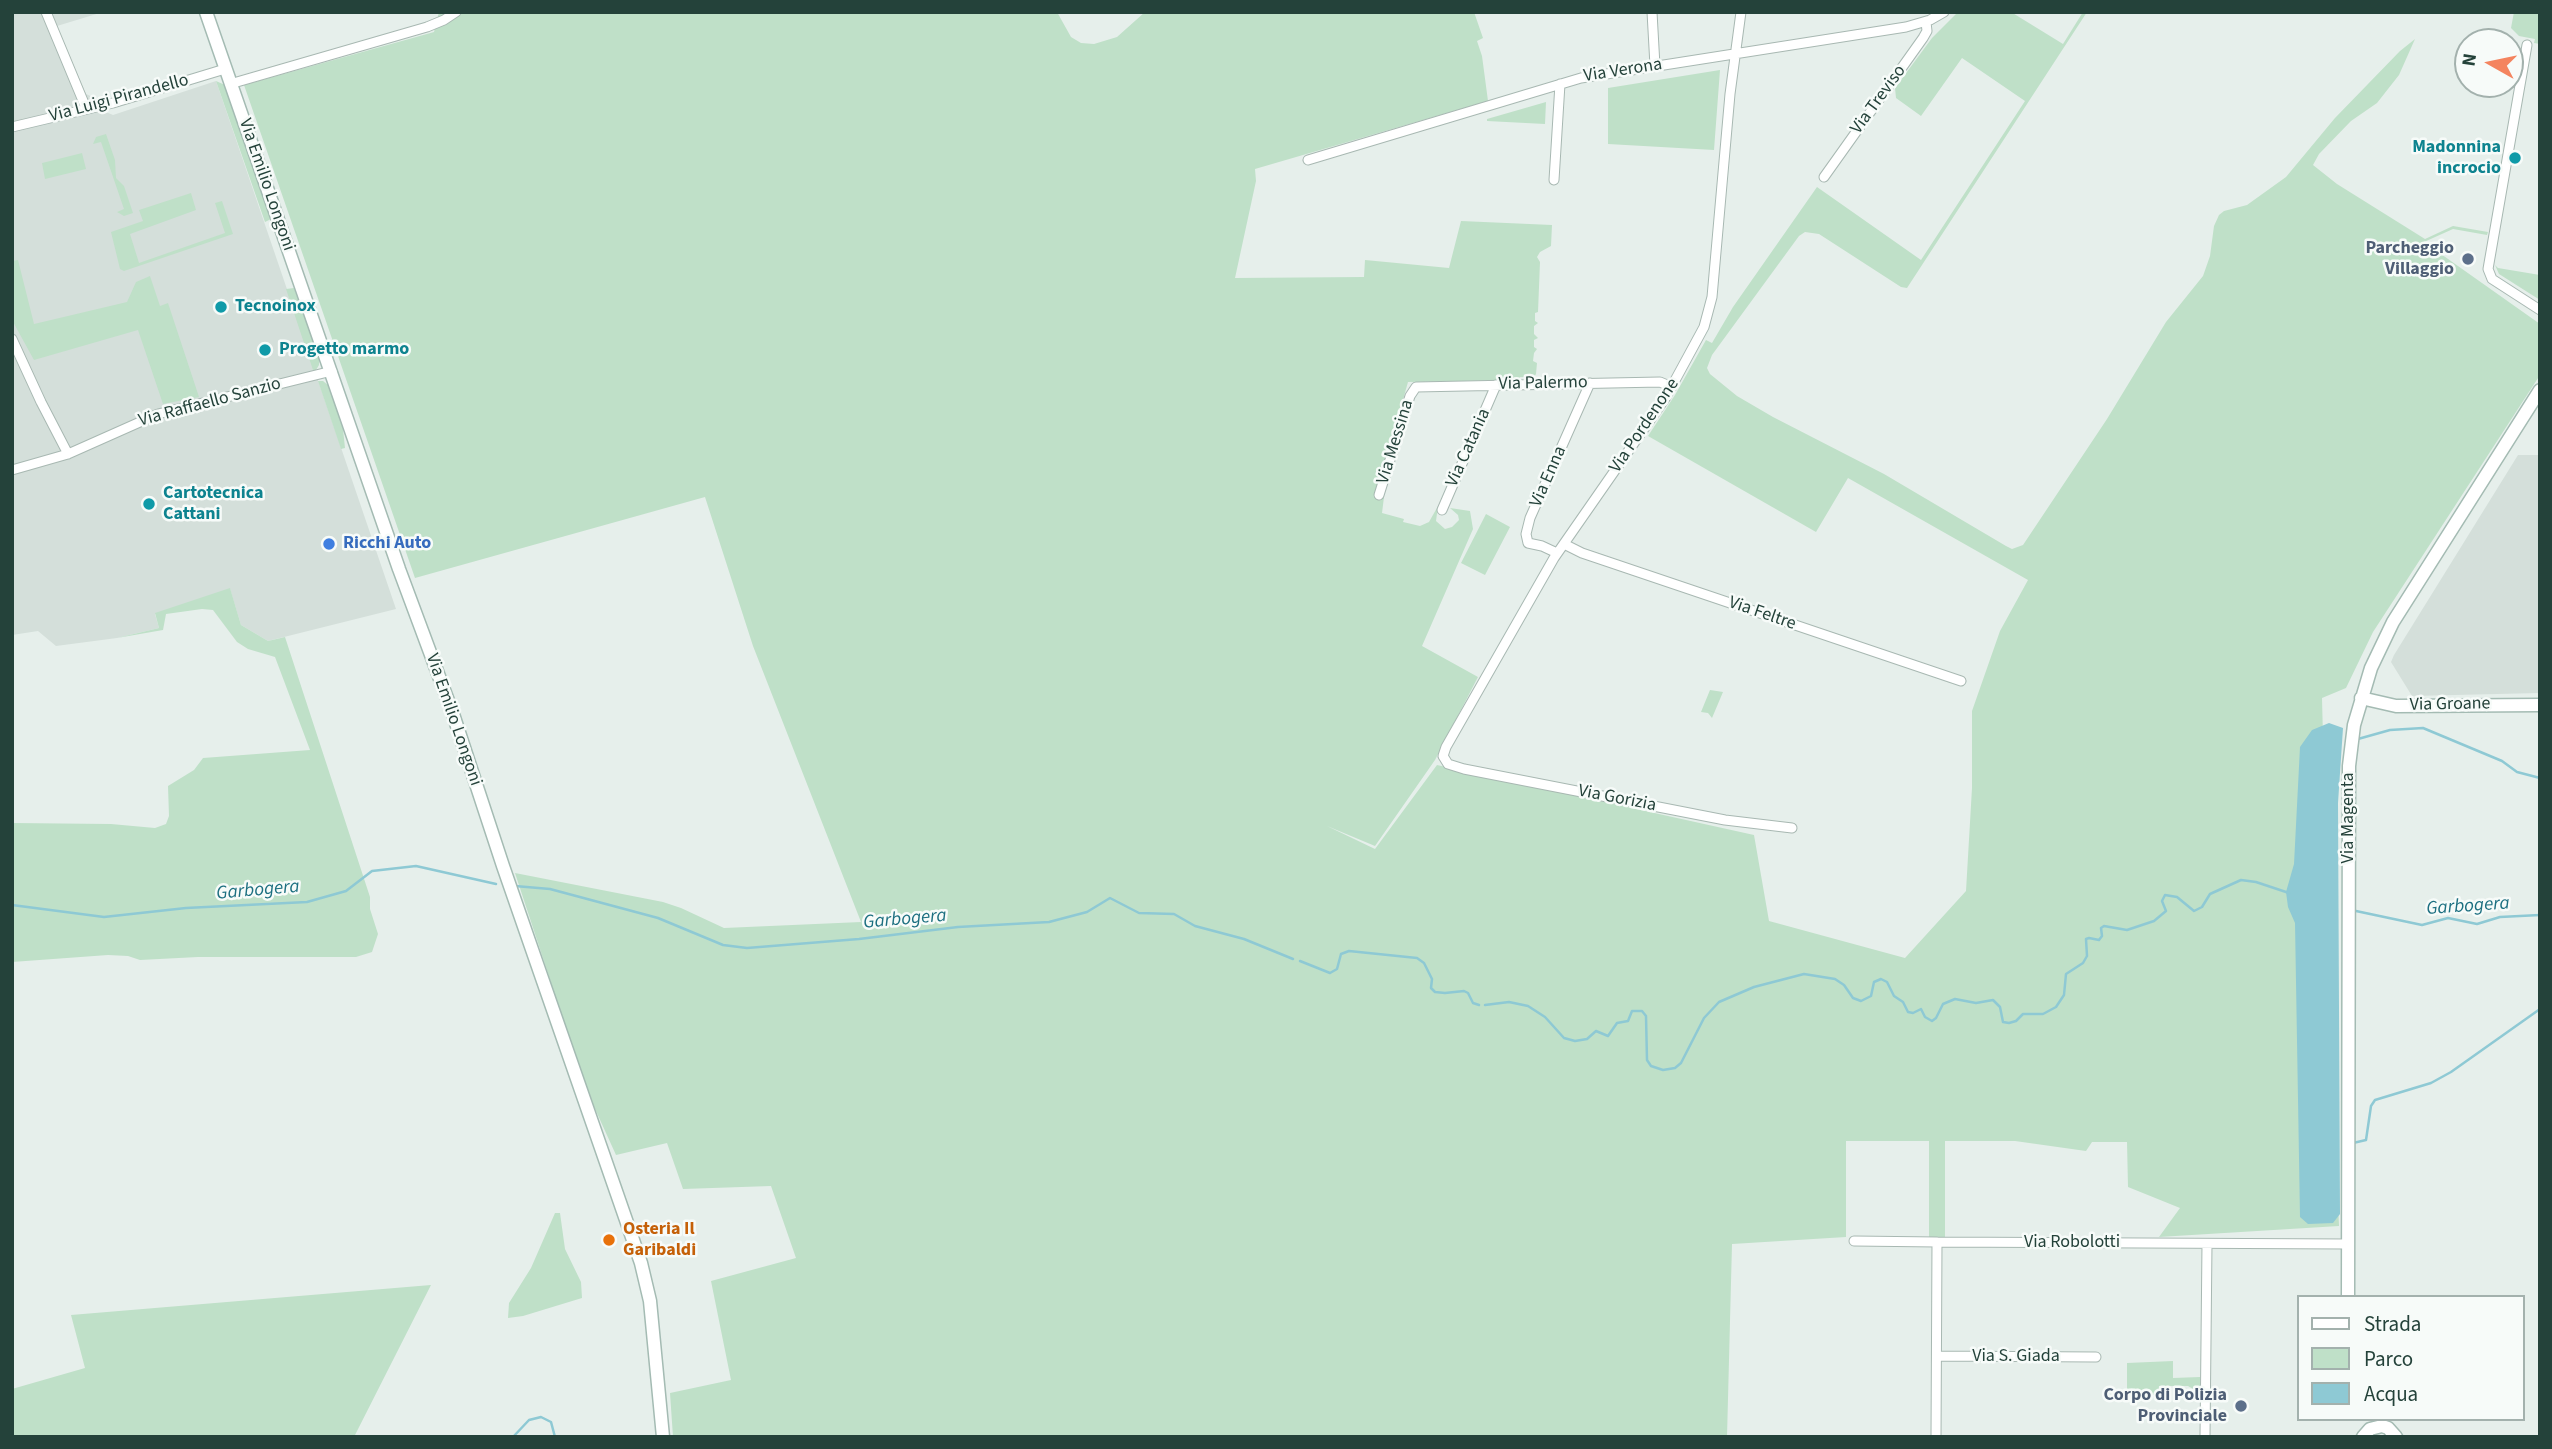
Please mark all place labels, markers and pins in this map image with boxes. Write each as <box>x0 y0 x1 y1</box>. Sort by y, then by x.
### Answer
place label: Madonnina incrocio <box>2412 137 2501 180</box>
marker: Madonnina incrocio <box>2507 150 2523 166</box>
place label: Parcheggio Villaggio <box>2365 238 2454 280</box>
marker: Parcheggio Villaggio <box>2460 251 2476 267</box>
place label: Tecnoinox <box>235 296 316 318</box>
marker: Tecnoinox <box>213 299 229 315</box>
place label: Progetto marmo <box>279 339 409 361</box>
marker: Progetto marmo <box>257 342 273 358</box>
place label: Cartotecnica Cattani <box>163 483 264 526</box>
marker: Cartotecnica Cattani <box>141 496 157 512</box>
place label: Ricchi Auto <box>343 533 431 555</box>
marker: Ricchi Auto <box>321 536 337 552</box>
place label: Osteria Il Garibaldi <box>623 1219 696 1262</box>
marker: Osteria Il Garibaldi <box>601 1232 617 1248</box>
place label: Corpo di Polizia Provinciale <box>2103 1385 2227 1428</box>
marker: Corpo di Polizia Provinciale <box>2233 1398 2249 1414</box>

